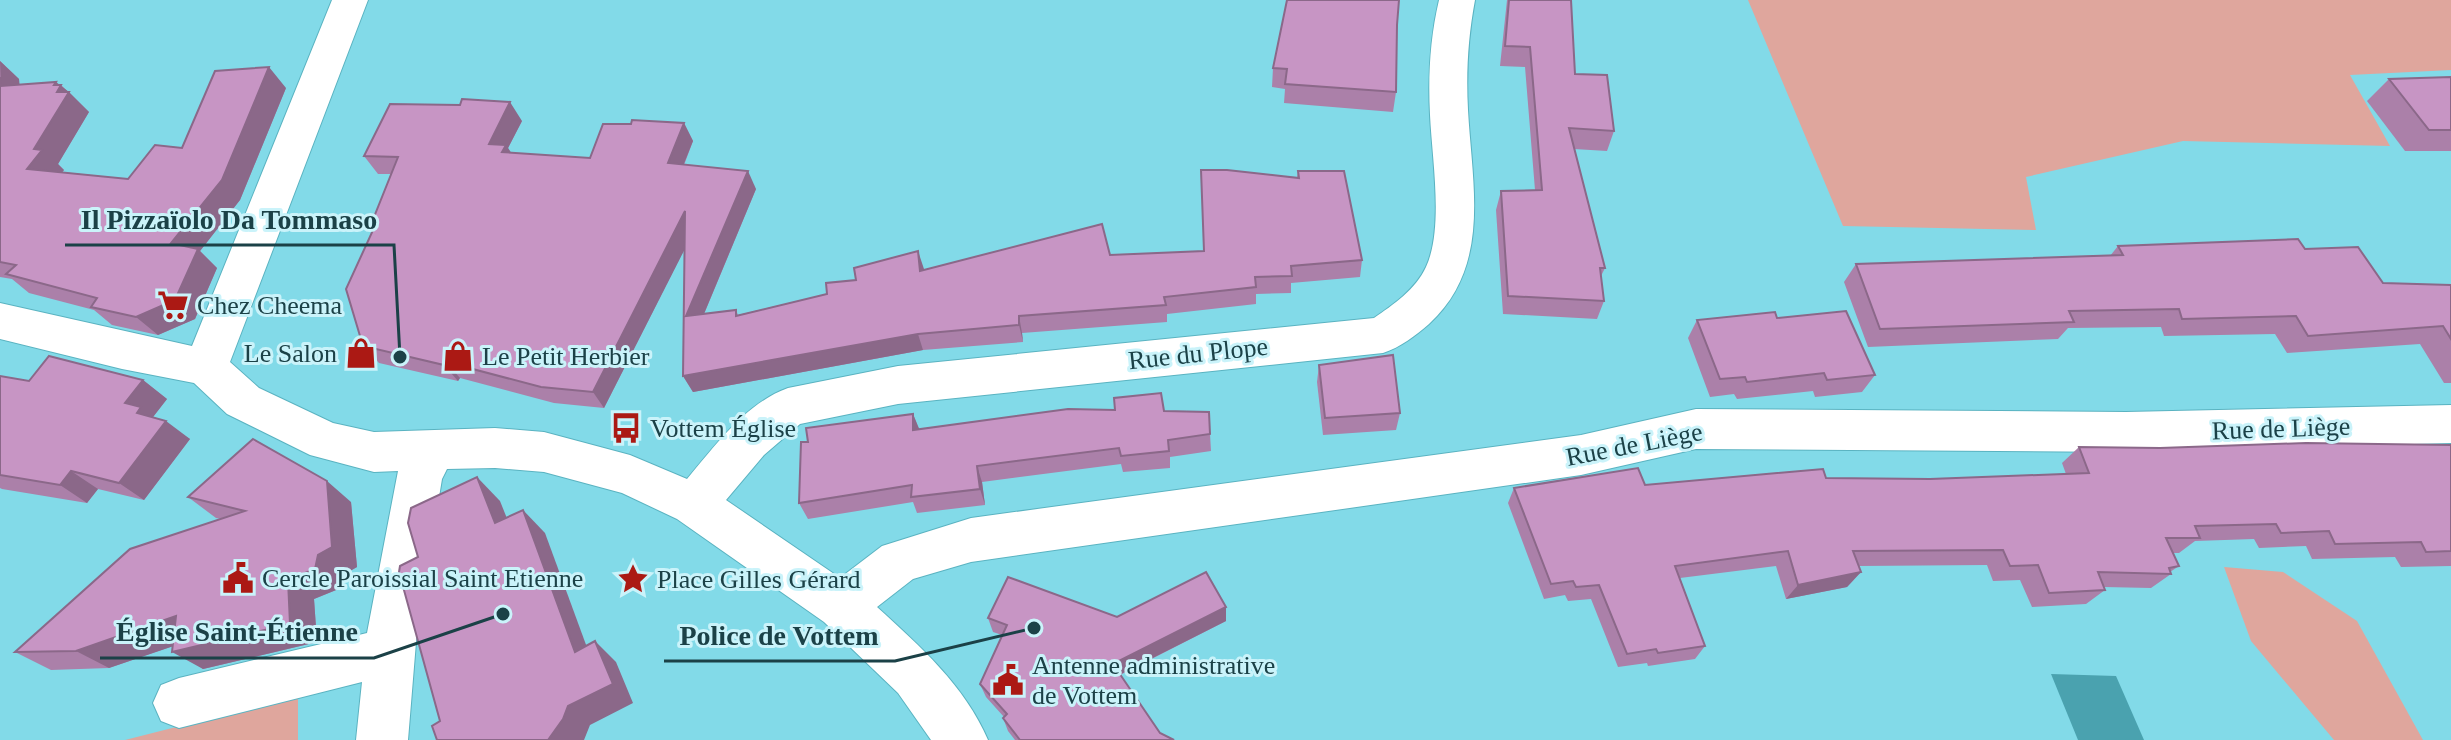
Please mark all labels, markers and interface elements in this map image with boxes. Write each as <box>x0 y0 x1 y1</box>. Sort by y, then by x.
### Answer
callout: Il Pizzaïolo Da Tommaso <box>65 193 394 245</box>
text: Il Pizzaïolo Da Tommaso <box>81 204 377 235</box>
supermarket icon: Chez Cheema <box>156 288 190 322</box>
place label: Chez Cheema <box>197 291 343 320</box>
street label: Rue du Plope <box>1127 332 1269 375</box>
shop icon: Le Salon <box>344 336 378 370</box>
place label: Le Salon <box>244 339 337 368</box>
shop icon: Le Petit Herbier <box>441 339 475 373</box>
place label: Le Petit Herbier <box>482 342 650 371</box>
bus stop icon: Vottem Église <box>609 411 643 445</box>
street label: Rue de Liège <box>2211 412 2351 445</box>
place label: Vottem Église <box>650 414 796 443</box>
street label: Rue de Liège <box>1563 417 1705 472</box>
public building icon: Cercle Paroissial Saint Etienne <box>221 561 255 595</box>
place icon: Place Gilles Gérard <box>616 562 650 596</box>
place label: Cercle Paroissial Saint Etienne <box>262 564 583 593</box>
place label: Place Gilles Gérard <box>657 565 861 594</box>
callout: Église Saint-Étienne <box>100 606 374 658</box>
callout: Police de Vottem <box>664 609 895 661</box>
text: Église Saint-Étienne <box>116 616 358 647</box>
text: Police de Vottem <box>679 620 879 651</box>
place label: Antenne administrative de Vottem <box>1032 651 1275 710</box>
public building icon: Antenne administrative de Vottem <box>991 663 1025 697</box>

